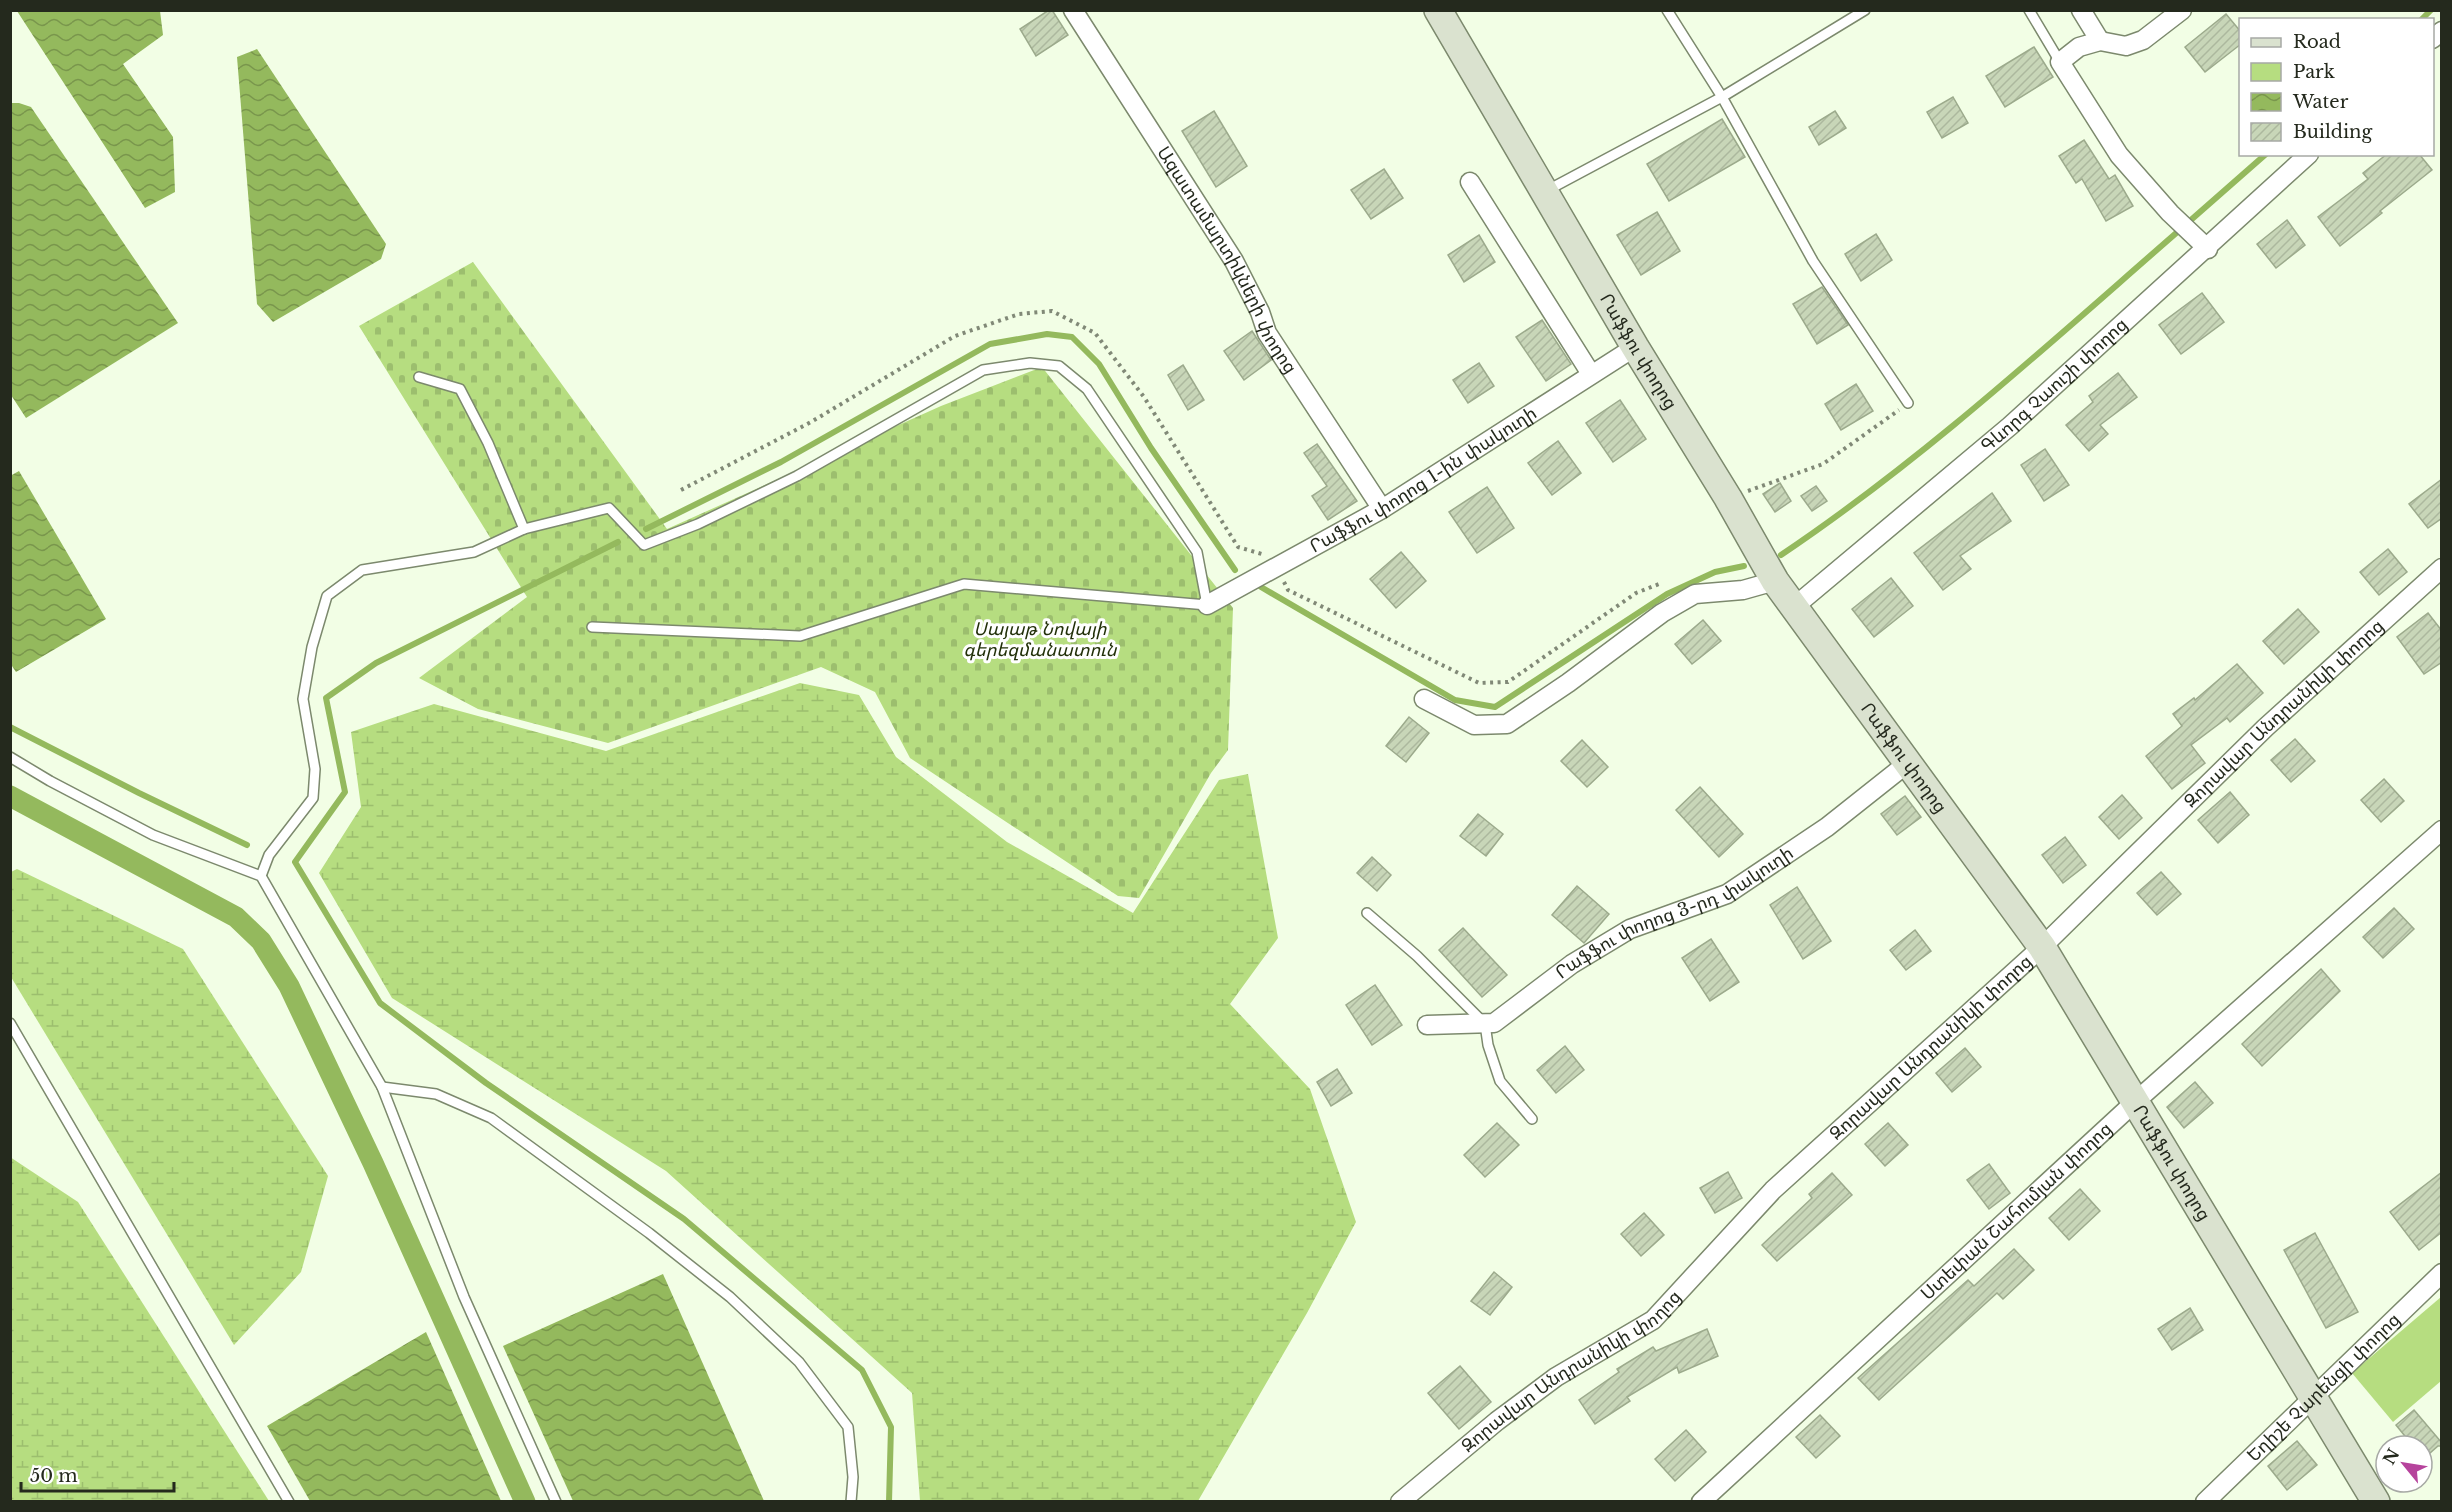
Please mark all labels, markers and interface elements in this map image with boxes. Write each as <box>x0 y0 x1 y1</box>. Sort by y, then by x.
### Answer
legend <box>2239 18 2434 156</box>
text: Road <box>2293 31 2341 53</box>
text: Park <box>2293 61 2335 83</box>
text: Water <box>2292 91 2349 113</box>
text: Building <box>2293 121 2372 143</box>
street label: Ազատամարտիկների փողոց <box>1152 142 1302 378</box>
street label: Րաֆֆու փողոց <box>1595 289 1682 414</box>
street label: Գևորգ Չաուշի փողոց <box>1976 313 2132 457</box>
street label: Րաֆֆու փողոց 1-ին փակուղի <box>1306 402 1541 557</box>
street label: Զորավար Անդրանիկի փողոց <box>2179 615 2388 812</box>
park label: Սայաթ Նովայի գերեզմանատուն <box>963 618 1118 661</box>
street label: Րաֆֆու փողոց <box>1856 698 1952 818</box>
street label: Րաֆֆու փողոց 3-րդ փակուղի <box>1551 842 1797 984</box>
street label: Զորավար Անդրանիկի փողոց <box>1825 950 2037 1145</box>
street label: Րաֆֆու փողոց <box>2128 1101 2215 1225</box>
street label: Ստեփան Շահումյան փողոց <box>1916 1118 2117 1305</box>
street label: Զորավար Անդրանիկի փողոց <box>1457 1286 1686 1457</box>
street label: Եղիշե Չարենցի փողոց <box>2243 1308 2405 1466</box>
north arrow <box>2374 1434 2434 1494</box>
text: N <box>2379 1445 2403 1468</box>
scale bar <box>21 1455 174 1493</box>
text: 50 m <box>30 1465 78 1487</box>

